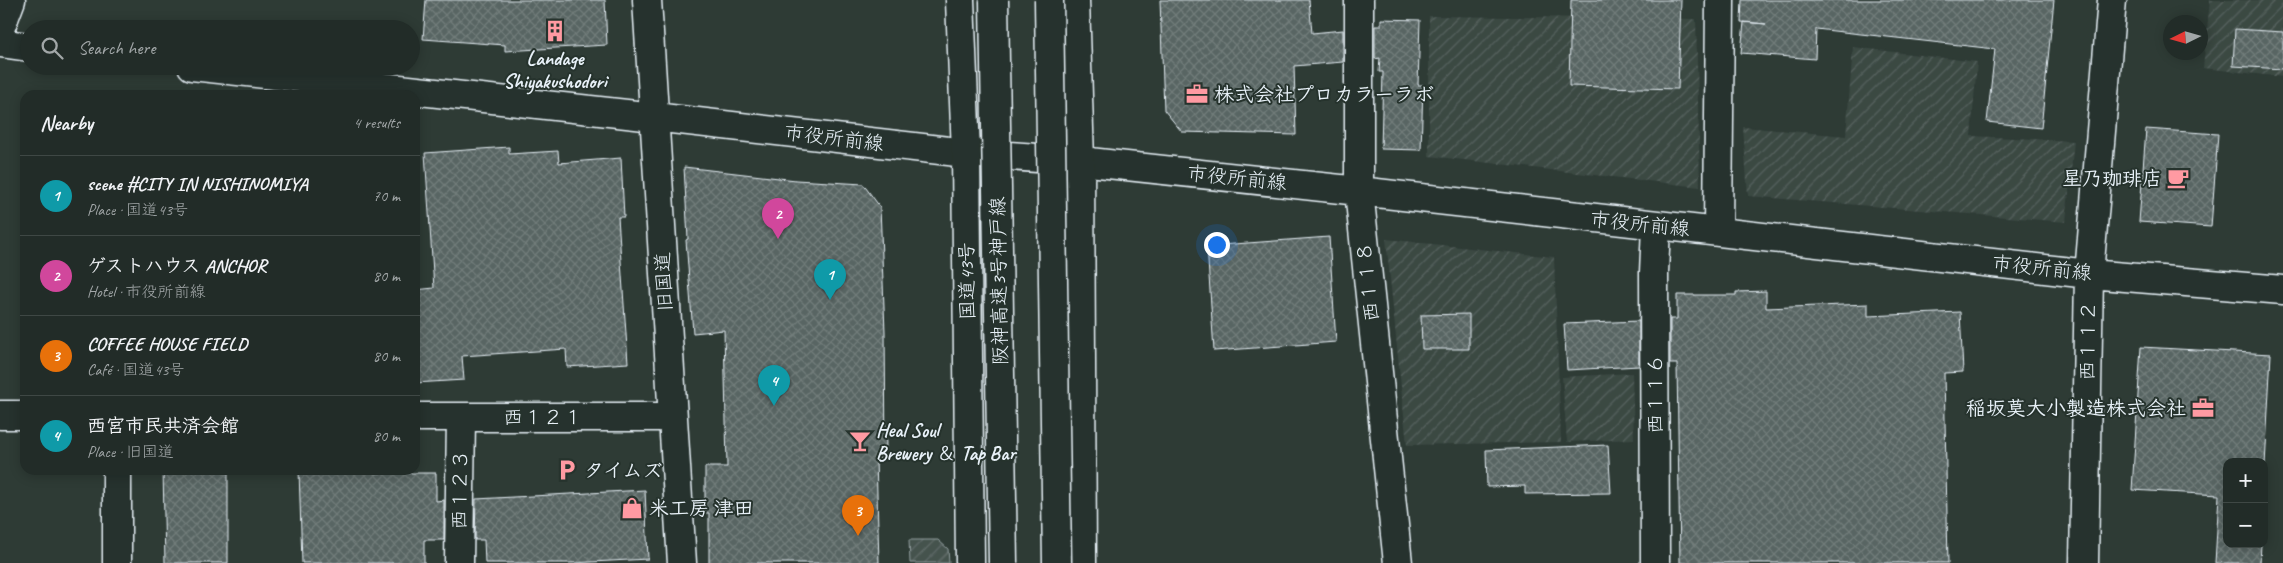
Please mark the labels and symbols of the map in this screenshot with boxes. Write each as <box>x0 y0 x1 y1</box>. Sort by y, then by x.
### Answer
north arrow <box>2163 15 2208 60</box>
building icon: Landage Shiyakushodori <box>542 18 568 44</box>
place label: Landage Shiyakushodori <box>503 46 610 95</box>
office icon: 株式会社プロカラーラボ <box>1184 81 1210 107</box>
place label: 株式会社プロカラーラボ <box>1214 82 1434 107</box>
street label: 市役所前線 <box>783 119 885 157</box>
street label: 市役所前線 <box>1186 160 1288 196</box>
cafe icon: 星乃珈琲店 <box>2165 165 2191 191</box>
place label: 星乃珈琲店 <box>2062 166 2162 191</box>
street label: 阪神高速3号神戸線 <box>985 196 1013 366</box>
pin: 2 <box>762 198 794 239</box>
street label: 市役所前線 <box>1589 206 1691 242</box>
your location <box>1204 232 1230 258</box>
street label: 西１１８ <box>1351 241 1385 323</box>
street label: 国道43号 <box>954 242 980 320</box>
street label: 市役所前線 <box>1991 250 2093 286</box>
street label: 旧国道 <box>650 251 678 313</box>
pin: 1 <box>814 259 846 300</box>
street label: 西１１２ <box>2075 301 2101 381</box>
street label: 西１１６ <box>1643 354 1668 434</box>
pin: 4 <box>758 365 790 406</box>
office icon: 稲坂莫大小製造株式会社 <box>2190 395 2216 421</box>
place label: 稲坂莫大小製造株式会社 <box>1966 396 2186 421</box>
street label: 西１２１ <box>503 405 583 430</box>
place label: Heal Soul Brewery ＆ Tap Bar <box>876 418 1018 466</box>
bar icon: Heal Soul Brewery ＆ Tap Bar <box>847 428 873 454</box>
street label: 西１２３ <box>447 450 473 530</box>
parking icon: タイムズ <box>554 457 580 483</box>
place label: タイムズ <box>584 458 662 483</box>
shop icon: 米工房 津田 <box>619 495 645 521</box>
pin: 3 <box>842 495 874 536</box>
place label: 米工房 津田 <box>649 496 754 521</box>

